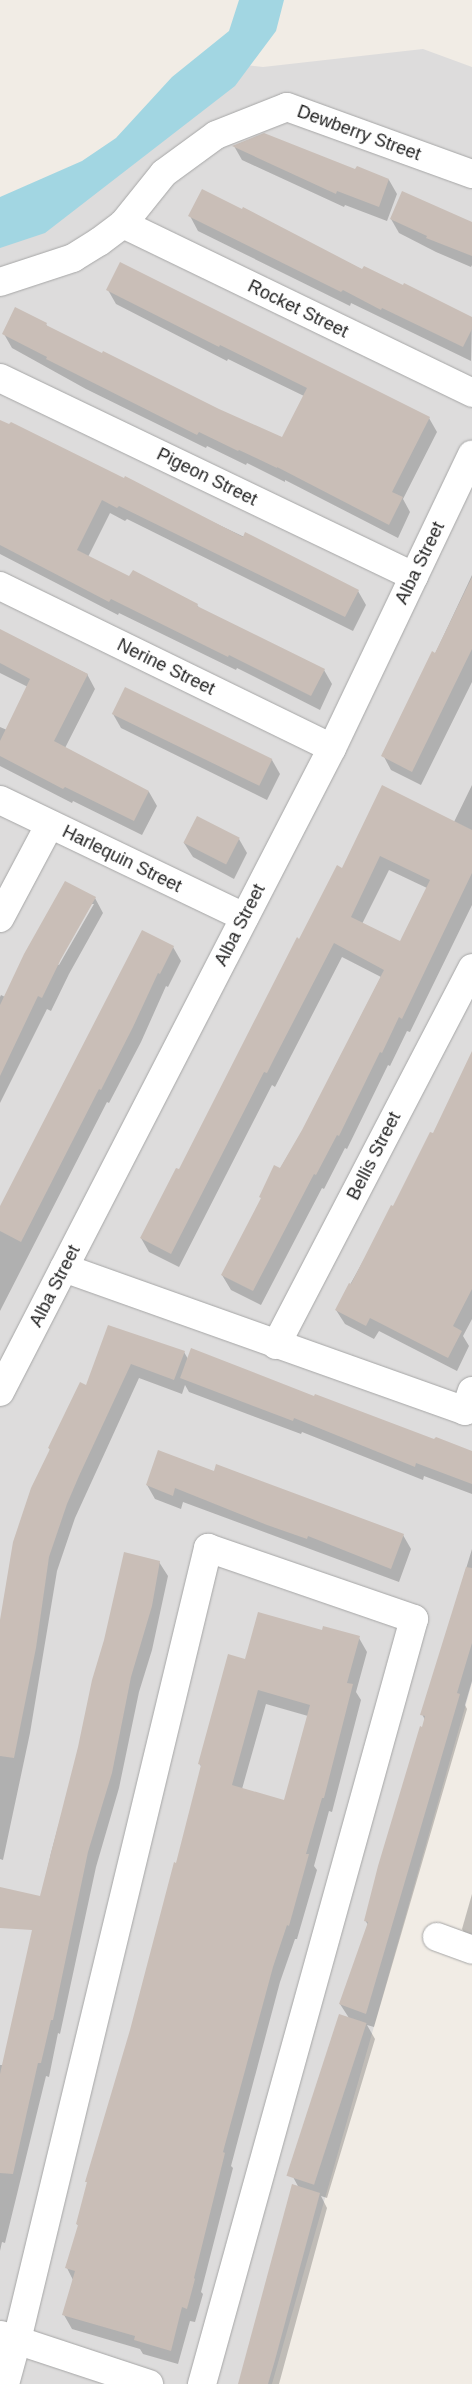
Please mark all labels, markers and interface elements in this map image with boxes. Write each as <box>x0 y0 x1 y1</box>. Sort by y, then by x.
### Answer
street label: Dewberry Street <box>294 101 424 165</box>
street label: Rocket Street <box>244 275 352 343</box>
street label: Pigeon Street <box>153 443 261 511</box>
street label: Alba Street <box>391 518 449 608</box>
street label: Nerine Street <box>114 634 218 700</box>
street label: Harlequin Street <box>59 821 185 897</box>
street label: Alba Street <box>210 880 270 970</box>
street label: Bellis Street <box>343 1108 405 1204</box>
street label: Alba Street <box>25 1241 85 1331</box>

